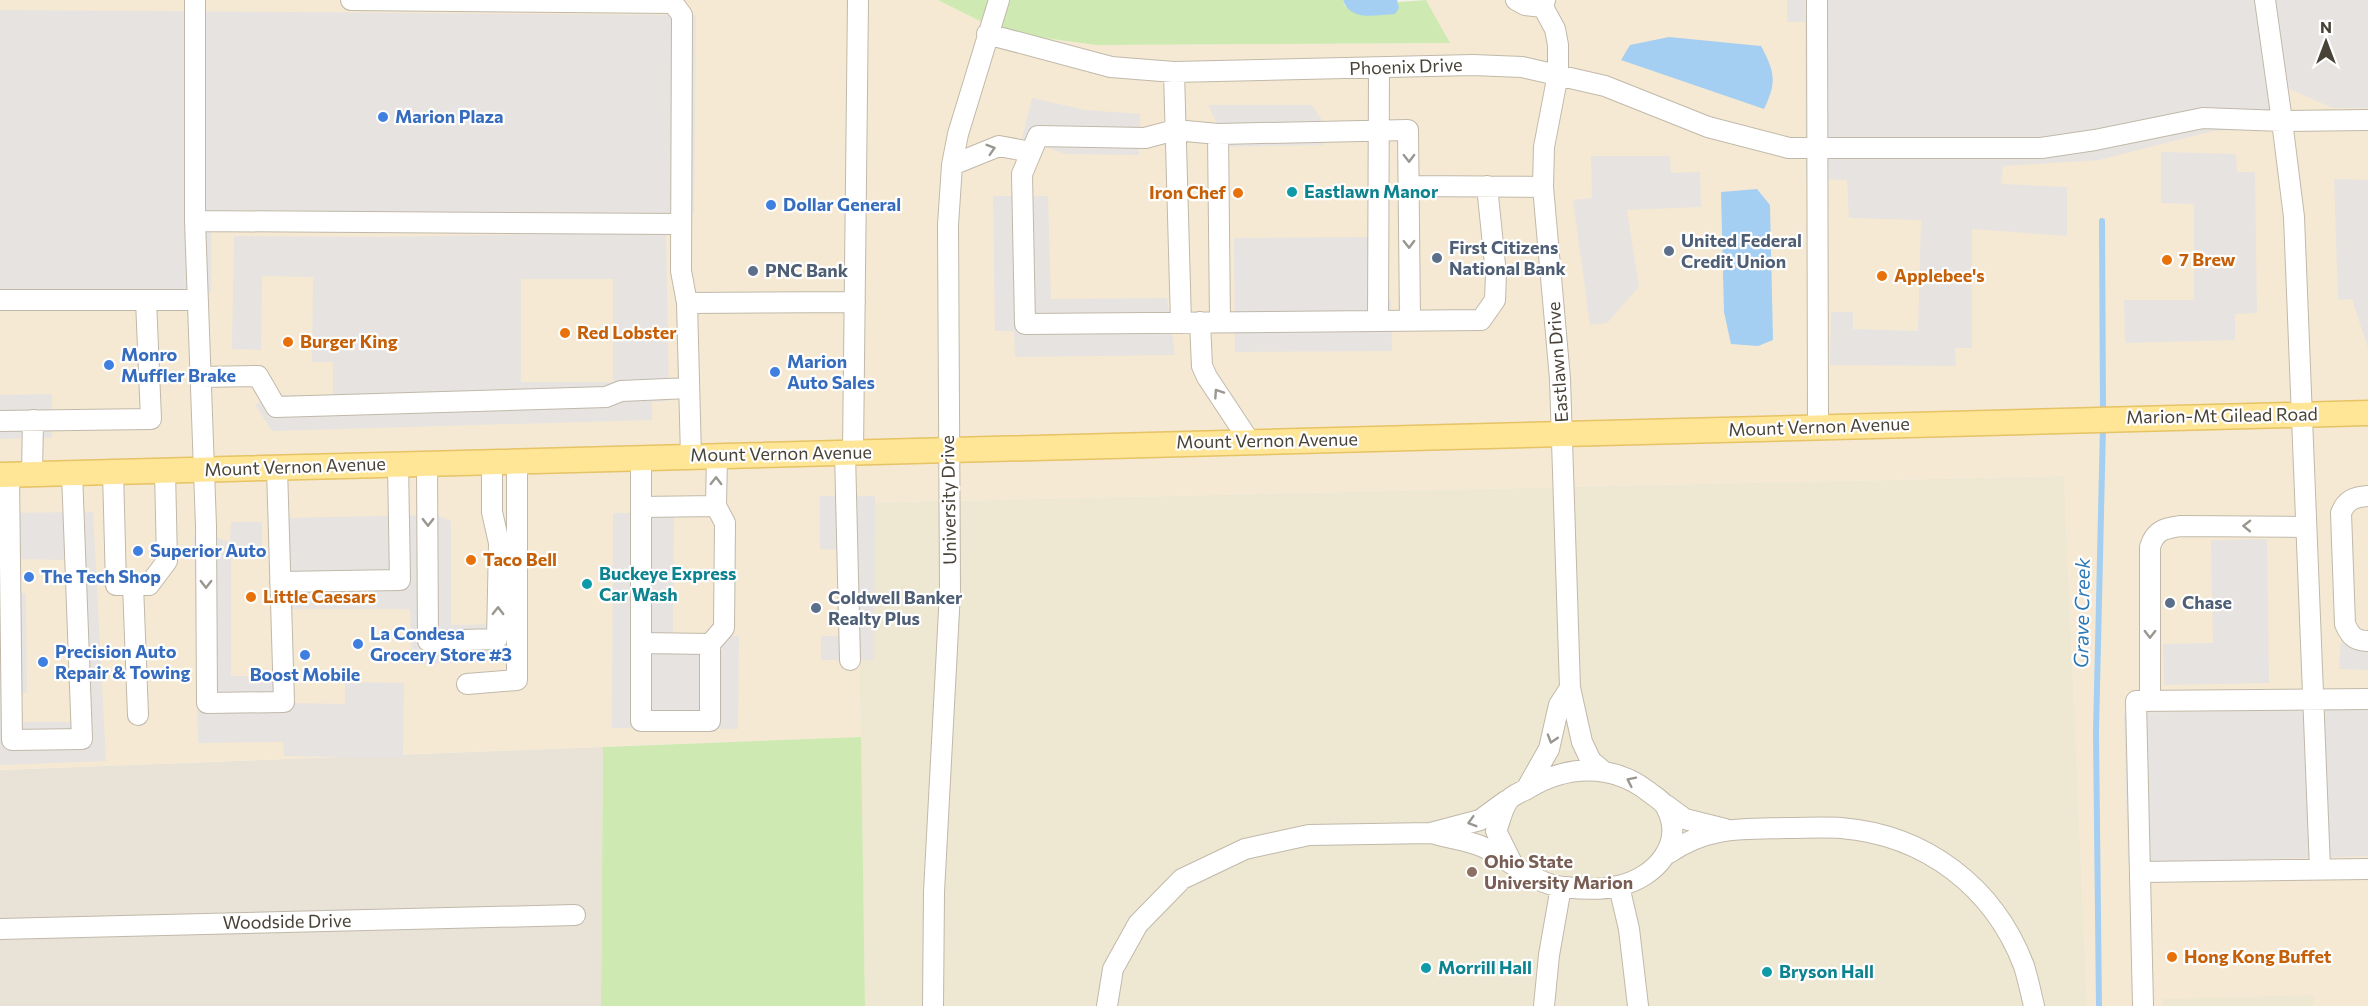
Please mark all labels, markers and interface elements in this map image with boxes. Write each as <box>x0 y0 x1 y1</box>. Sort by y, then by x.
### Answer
north arrow <box>2296 12 2356 72</box>
text: N <box>2320 17 2332 36</box>
street label: Phoenix Drive <box>1349 53 1463 79</box>
place label: Marion Plaza <box>395 105 504 127</box>
marker: Marion Plaza <box>376 110 390 124</box>
one-way arrow <box>985 144 996 156</box>
one-way arrow <box>1402 153 1415 162</box>
place label: Eastlawn Manor <box>1304 180 1439 202</box>
place label: Iron Chef <box>1149 181 1227 203</box>
marker: Eastlawn Manor <box>1285 185 1299 199</box>
marker: Iron Chef <box>1231 186 1245 200</box>
place label: Dollar General <box>783 193 901 215</box>
marker: Dollar General <box>764 198 778 212</box>
place label: United Federal Credit Union <box>1681 229 1802 272</box>
place label: First Citizens National Bank <box>1449 236 1566 279</box>
one-way arrow <box>1403 240 1415 249</box>
marker: United Federal Credit Union <box>1662 244 1676 258</box>
place label: 7 Brew <box>2179 248 2236 270</box>
marker: First Citizens National Bank <box>1430 251 1444 265</box>
marker: 7 Brew <box>2160 253 2174 267</box>
place label: PNC Bank <box>765 259 849 281</box>
marker: PNC Bank <box>746 264 760 278</box>
place label: Applebee's <box>1894 264 1985 286</box>
marker: Applebee's <box>1875 269 1889 283</box>
street label: Eastlawn Drive <box>1542 301 1572 423</box>
place label: Red Lobster <box>577 321 677 343</box>
marker: Red Lobster <box>558 326 572 340</box>
place label: Burger King <box>300 330 398 352</box>
marker: Burger King <box>281 335 295 349</box>
place label: Monro Muffler Brake <box>121 343 236 386</box>
place label: Marion Auto Sales <box>787 350 875 393</box>
marker: Monro Muffler Brake <box>102 358 116 372</box>
marker: Marion Auto Sales <box>768 365 782 379</box>
one-way arrow <box>1214 389 1225 400</box>
street label: Marion-Mt Gilead Road <box>2126 402 2318 428</box>
street label: Mount Vernon Avenue <box>1728 412 1910 440</box>
street label: Mount Vernon Avenue <box>1176 427 1358 453</box>
street label: University Drive <box>936 435 960 565</box>
street label: Mount Vernon Avenue <box>690 440 872 466</box>
street label: Mount Vernon Avenue <box>204 452 386 480</box>
one-way arrow <box>710 477 722 486</box>
one-way arrow <box>422 518 434 527</box>
one-way arrow <box>2242 520 2251 532</box>
place label: Superior Auto <box>150 539 267 561</box>
marker: Superior Auto <box>131 544 145 558</box>
place label: Taco Bell <box>483 548 557 570</box>
marker: Taco Bell <box>464 553 478 567</box>
water label: Grave Creek <box>2068 557 2094 668</box>
place label: Buckeye Express Car Wash <box>599 562 736 605</box>
place label: The Tech Shop <box>41 565 161 587</box>
marker: The Tech Shop <box>22 570 36 584</box>
marker: Buckeye Express Car Wash <box>580 577 594 591</box>
one-way arrow <box>200 580 212 589</box>
place label: Little Caesars <box>263 585 376 607</box>
place label: Coldwell Banker Realty Plus <box>828 586 963 629</box>
marker: Little Caesars <box>244 590 258 604</box>
place label: Chase <box>2182 591 2232 613</box>
marker: Chase <box>2163 596 2177 610</box>
marker: Coldwell Banker Realty Plus <box>809 601 823 615</box>
one-way arrow <box>492 606 504 615</box>
place label: La Condesa Grocery Store #3 <box>370 622 512 665</box>
one-way arrow <box>2144 630 2156 639</box>
marker: La Condesa Grocery Store #3 <box>351 637 365 651</box>
place label: Precision Auto Repair & Towing <box>55 640 191 683</box>
marker: Boost Mobile <box>298 648 312 662</box>
marker: Precision Auto Repair & Towing <box>36 655 50 669</box>
place label: Boost Mobile <box>250 663 360 685</box>
one-way arrow <box>1547 734 1559 744</box>
one-way arrow <box>1627 776 1638 788</box>
one-way arrow <box>1467 815 1478 827</box>
place label: Ohio State University Marion <box>1484 850 1633 893</box>
marker: Ohio State University Marion <box>1465 865 1479 879</box>
street label: Woodside Drive <box>222 909 351 933</box>
place label: Hong Kong Buffet <box>2184 945 2332 967</box>
marker: Hong Kong Buffet <box>2165 950 2179 964</box>
place label: Morrill Hall <box>1438 956 1532 978</box>
place label: Bryson Hall <box>1779 960 1874 982</box>
marker: Morrill Hall <box>1419 961 1433 975</box>
marker: Bryson Hall <box>1760 965 1774 979</box>

